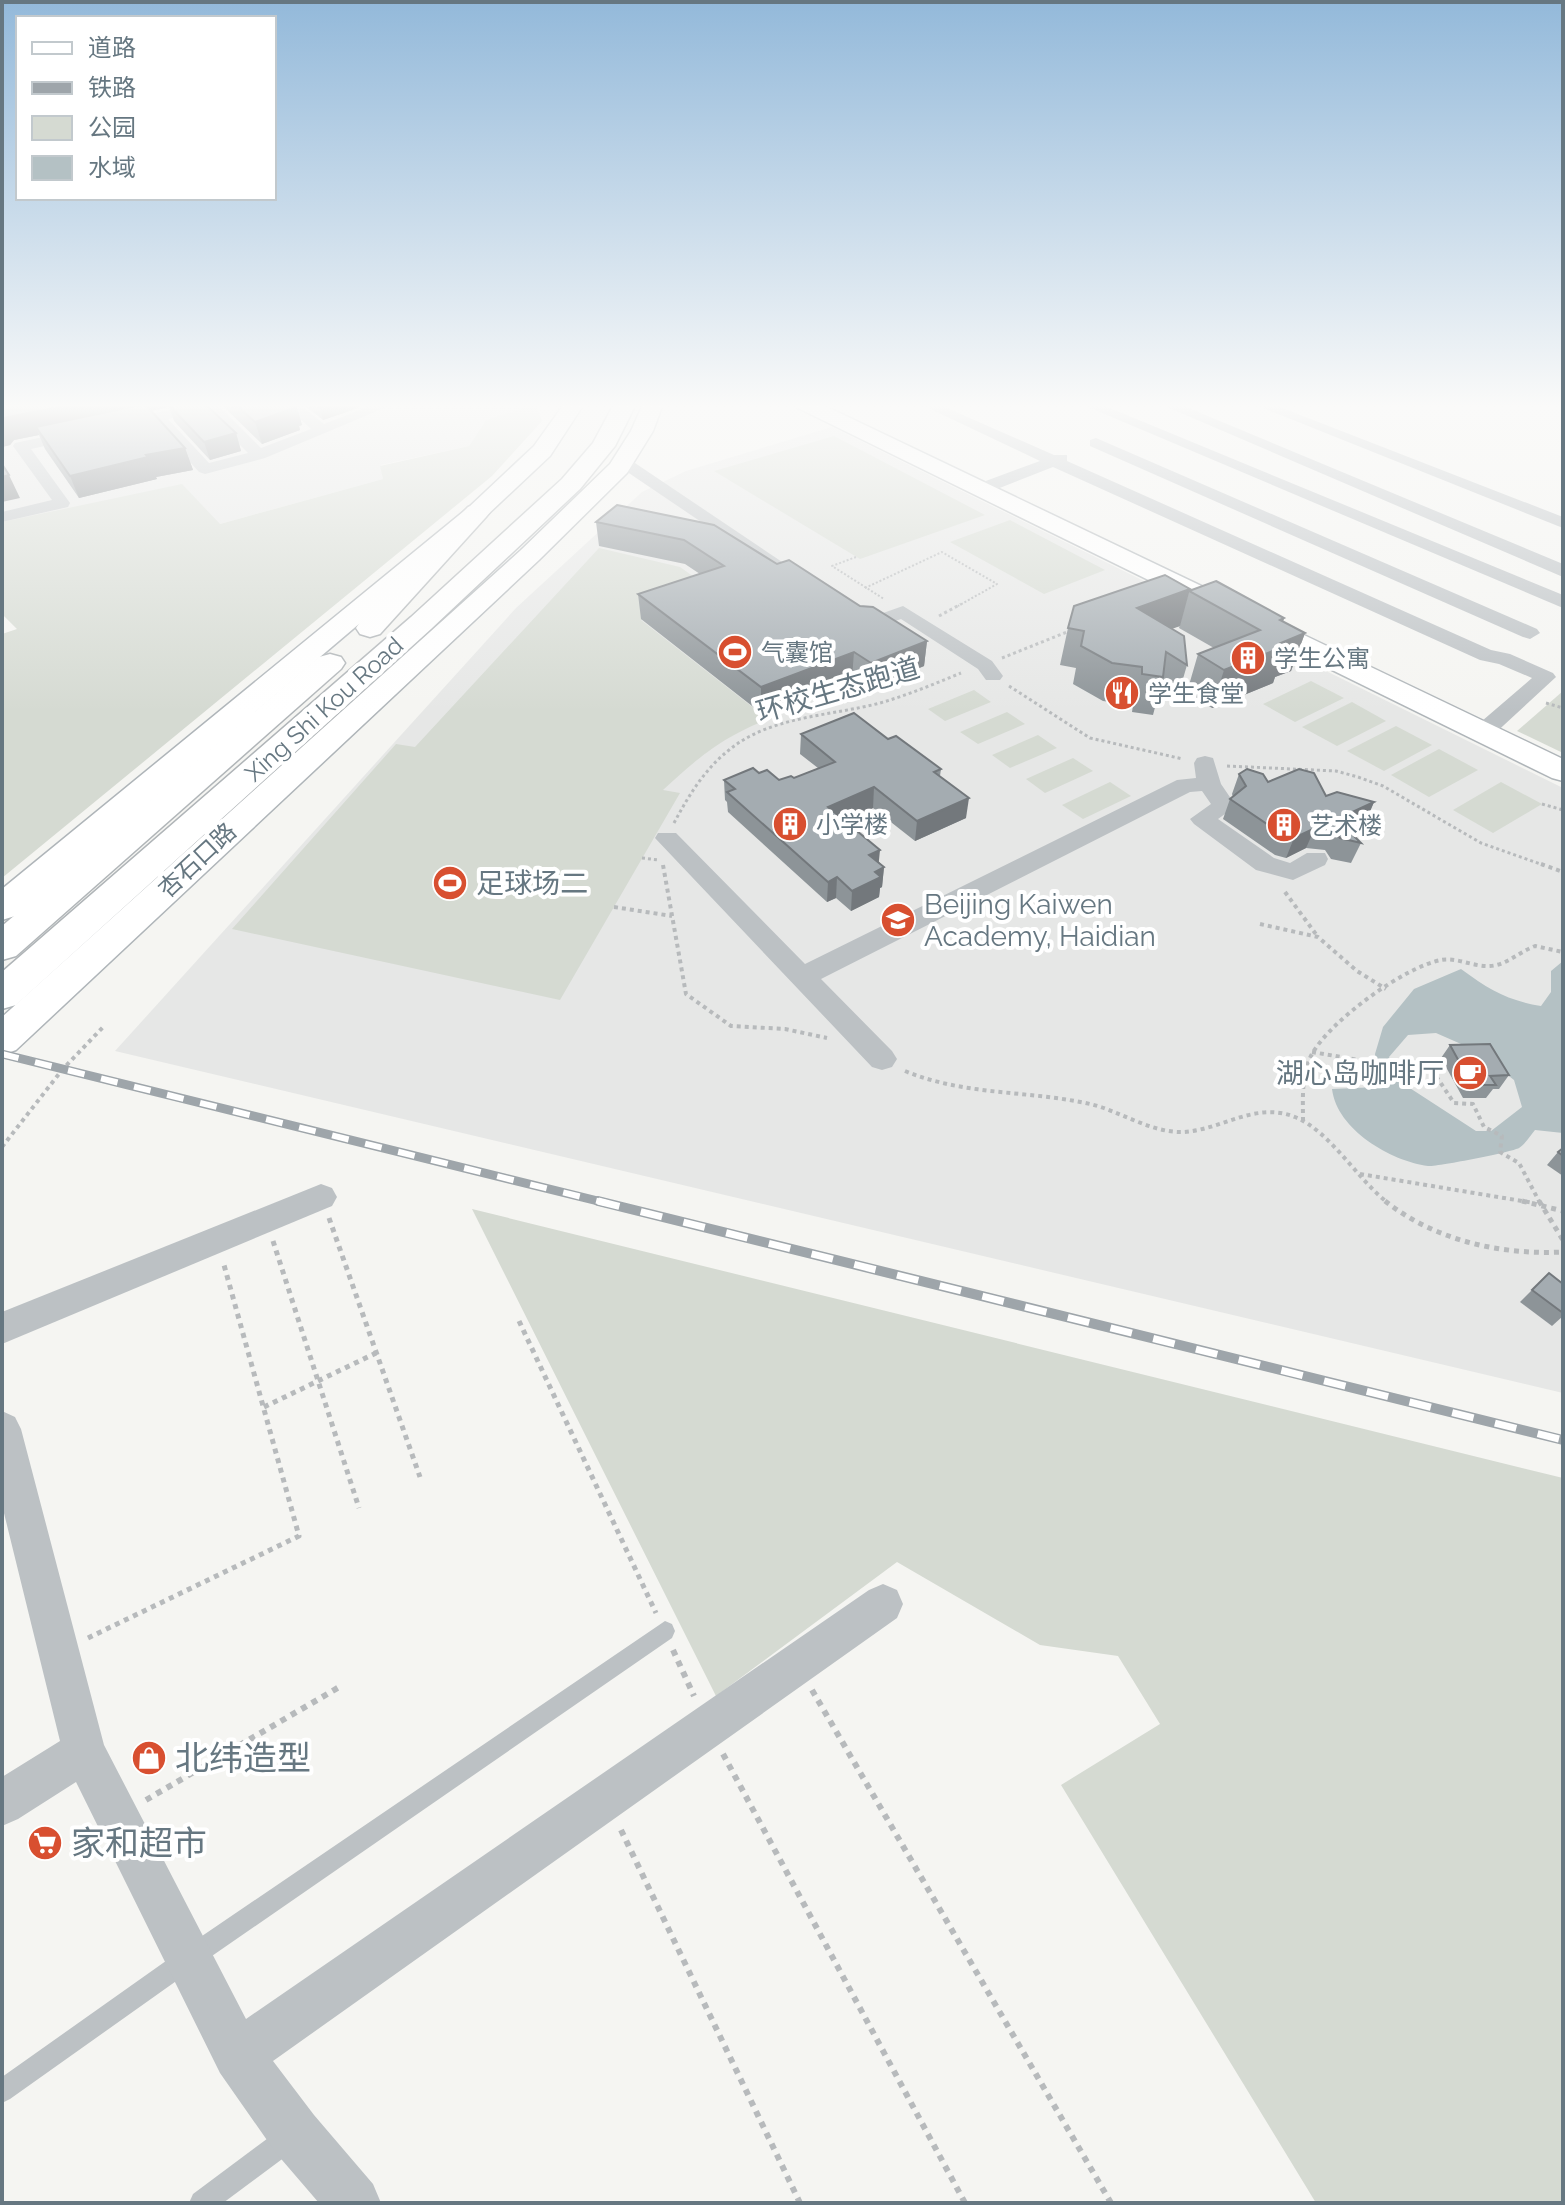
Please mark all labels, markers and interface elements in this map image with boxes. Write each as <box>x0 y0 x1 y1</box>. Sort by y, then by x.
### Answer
legend <box>16 16 276 200</box>
text: 道路 <box>88 33 136 62</box>
text: 铁路 <box>88 73 136 102</box>
text: 公园 <box>88 113 136 142</box>
text: 水域 <box>88 153 136 182</box>
street label: Xing Shi Kou Road <box>239 631 409 787</box>
sports icon: 气囊馆 <box>716 633 754 671</box>
place label: 气囊馆 <box>761 638 833 667</box>
building icon: 学生公寓 <box>1229 639 1267 677</box>
place label: 学生公寓 <box>1274 644 1370 673</box>
street label: 环校生态跑道 <box>753 651 923 729</box>
restaurant icon: 学生食堂 <box>1103 674 1141 712</box>
place label: 学生食堂 <box>1148 679 1244 708</box>
building icon: 小学楼 <box>771 805 809 843</box>
building icon: 艺术楼 <box>1265 806 1303 844</box>
place label: 小学楼 <box>816 810 888 839</box>
place label: 艺术楼 <box>1310 811 1382 840</box>
street label: 杏石口路 <box>152 817 242 903</box>
sports icon: 足球场二 <box>431 864 469 902</box>
place label: 足球场二 <box>476 867 588 900</box>
place label: Beijing Kaiwen Academy, Haidian <box>924 888 1156 953</box>
school or university icon: Beijing Kaiwen Academy, Haidian <box>879 901 917 939</box>
cafe icon: 湖心岛咖啡厅 <box>1451 1054 1489 1092</box>
place label: 湖心岛咖啡厅 <box>1276 1057 1444 1090</box>
place label: 北纬造型 <box>175 1738 311 1778</box>
shop icon: 北纬造型 <box>130 1739 168 1777</box>
place label: 家和超市 <box>71 1823 207 1863</box>
supermarket icon: 家和超市 <box>26 1824 64 1862</box>

